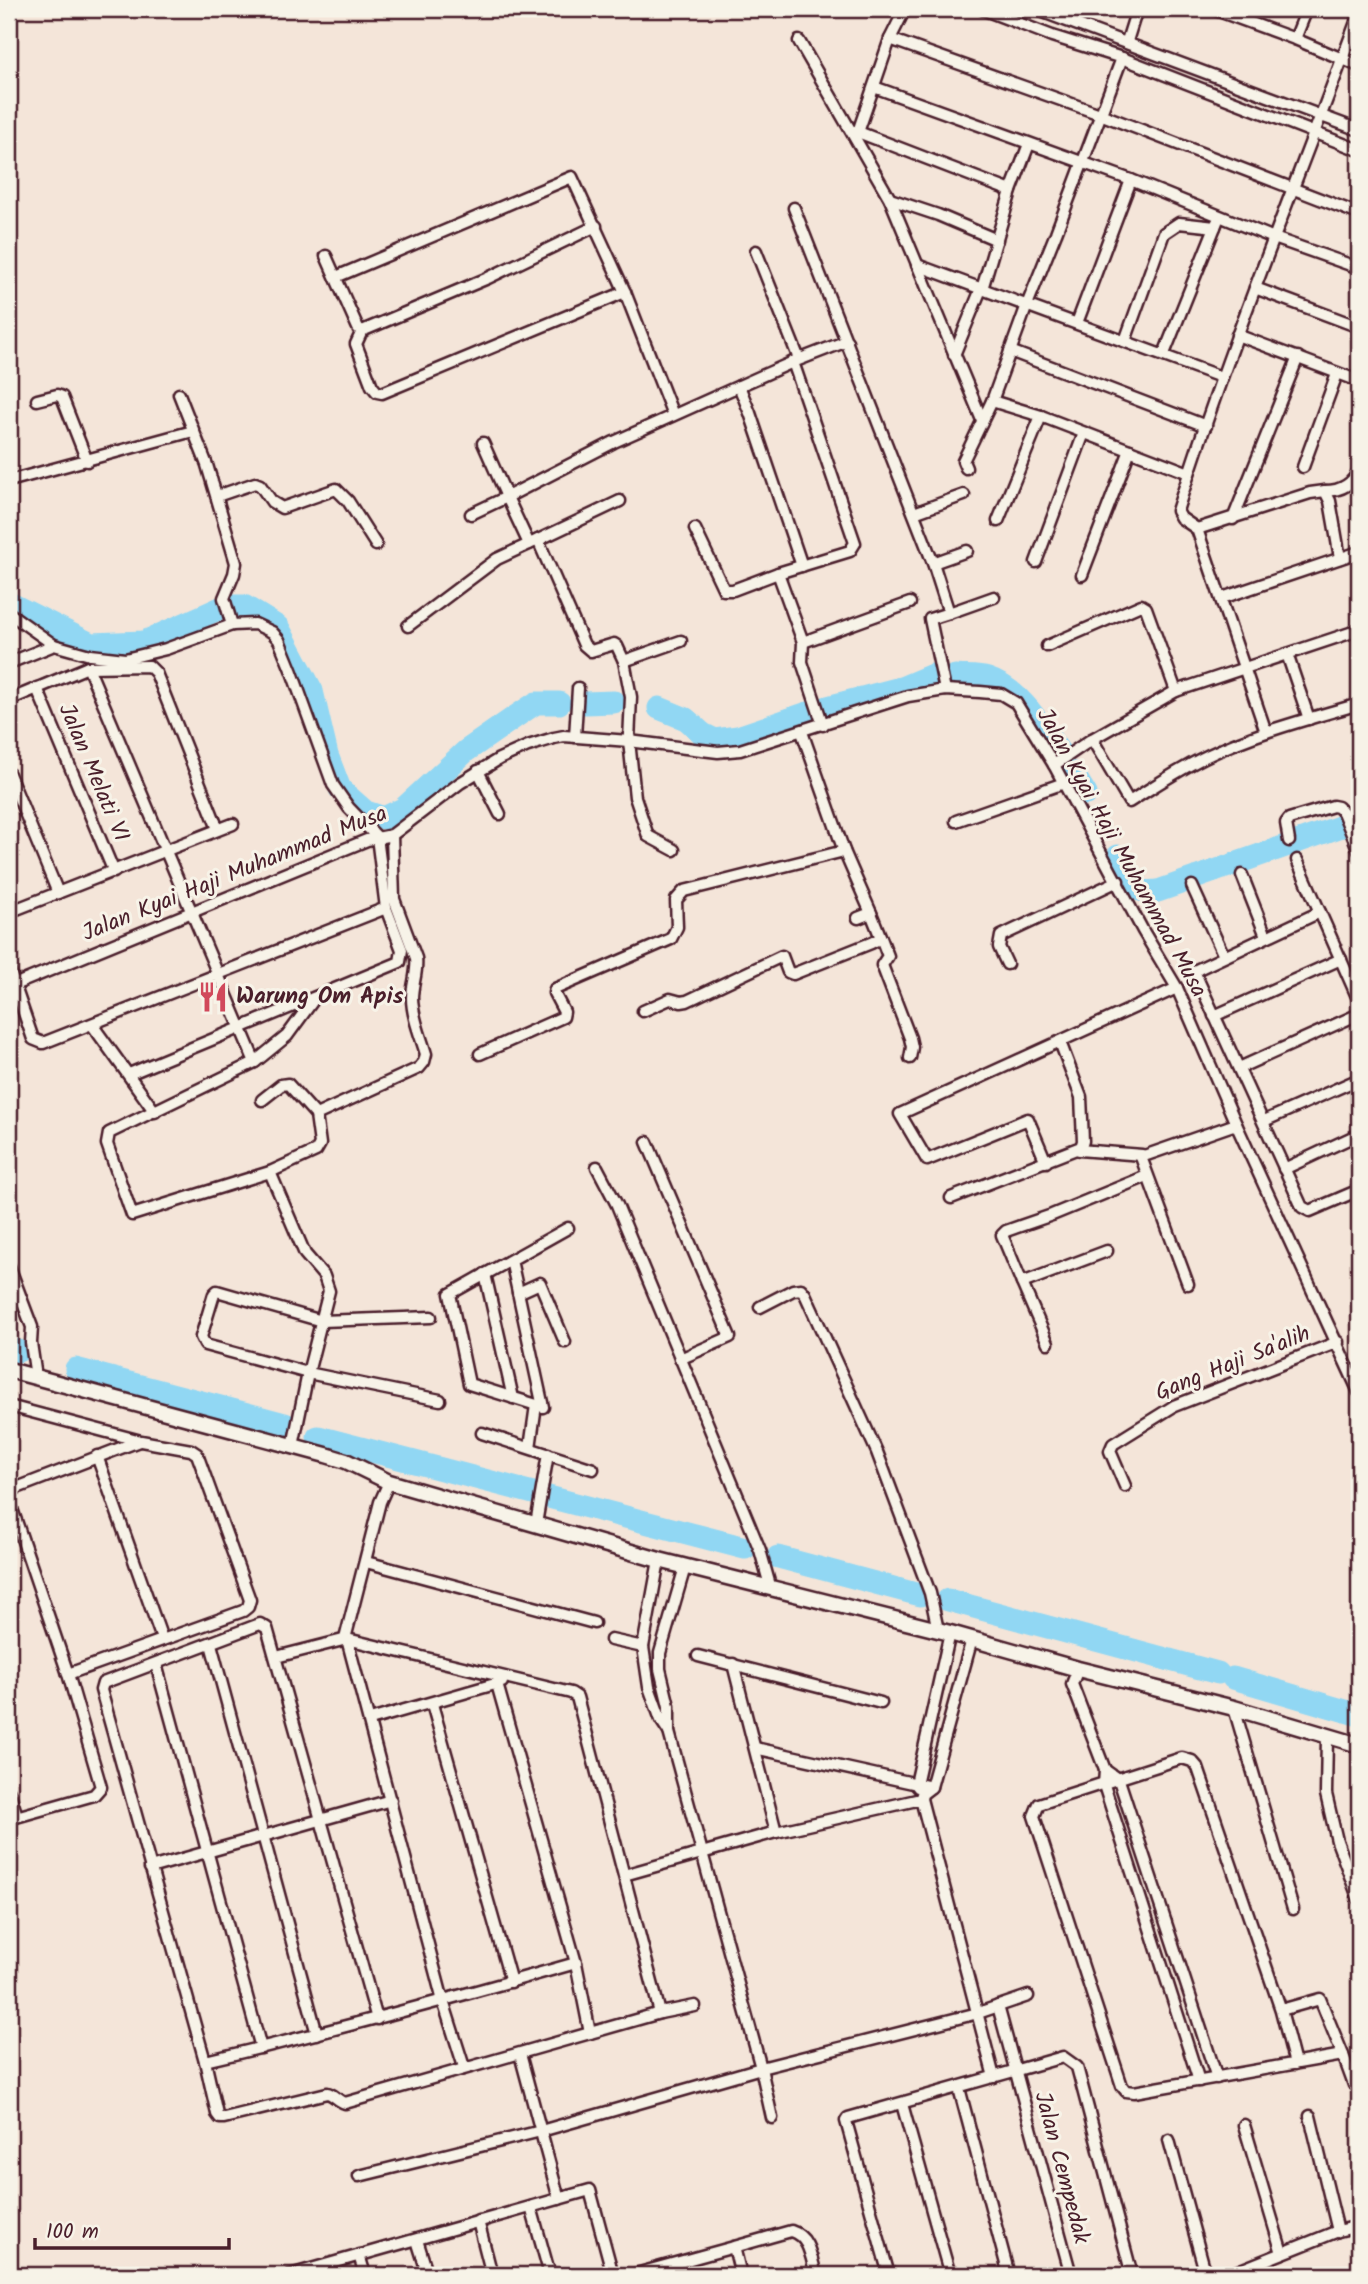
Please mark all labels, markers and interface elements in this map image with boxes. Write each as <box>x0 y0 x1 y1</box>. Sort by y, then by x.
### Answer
street label: Jalan Melati VI <box>48 698 138 848</box>
street label: Jalan Kyai Haji Muhammad Musa <box>1026 702 1216 1004</box>
street label: Jalan Kyai Haji Muhammad Musa <box>77 796 393 952</box>
place label: Warung Om Apis <box>236 979 404 1015</box>
restaurant icon: Warung Om Apis <box>196 980 230 1014</box>
street label: Gang Haji Sa'alih <box>1150 1316 1316 1412</box>
street label: Jalan Cempedak <box>1023 2088 1099 2248</box>
scale bar <box>35 2207 229 2251</box>
text: 100 m <box>46 2216 99 2249</box>

